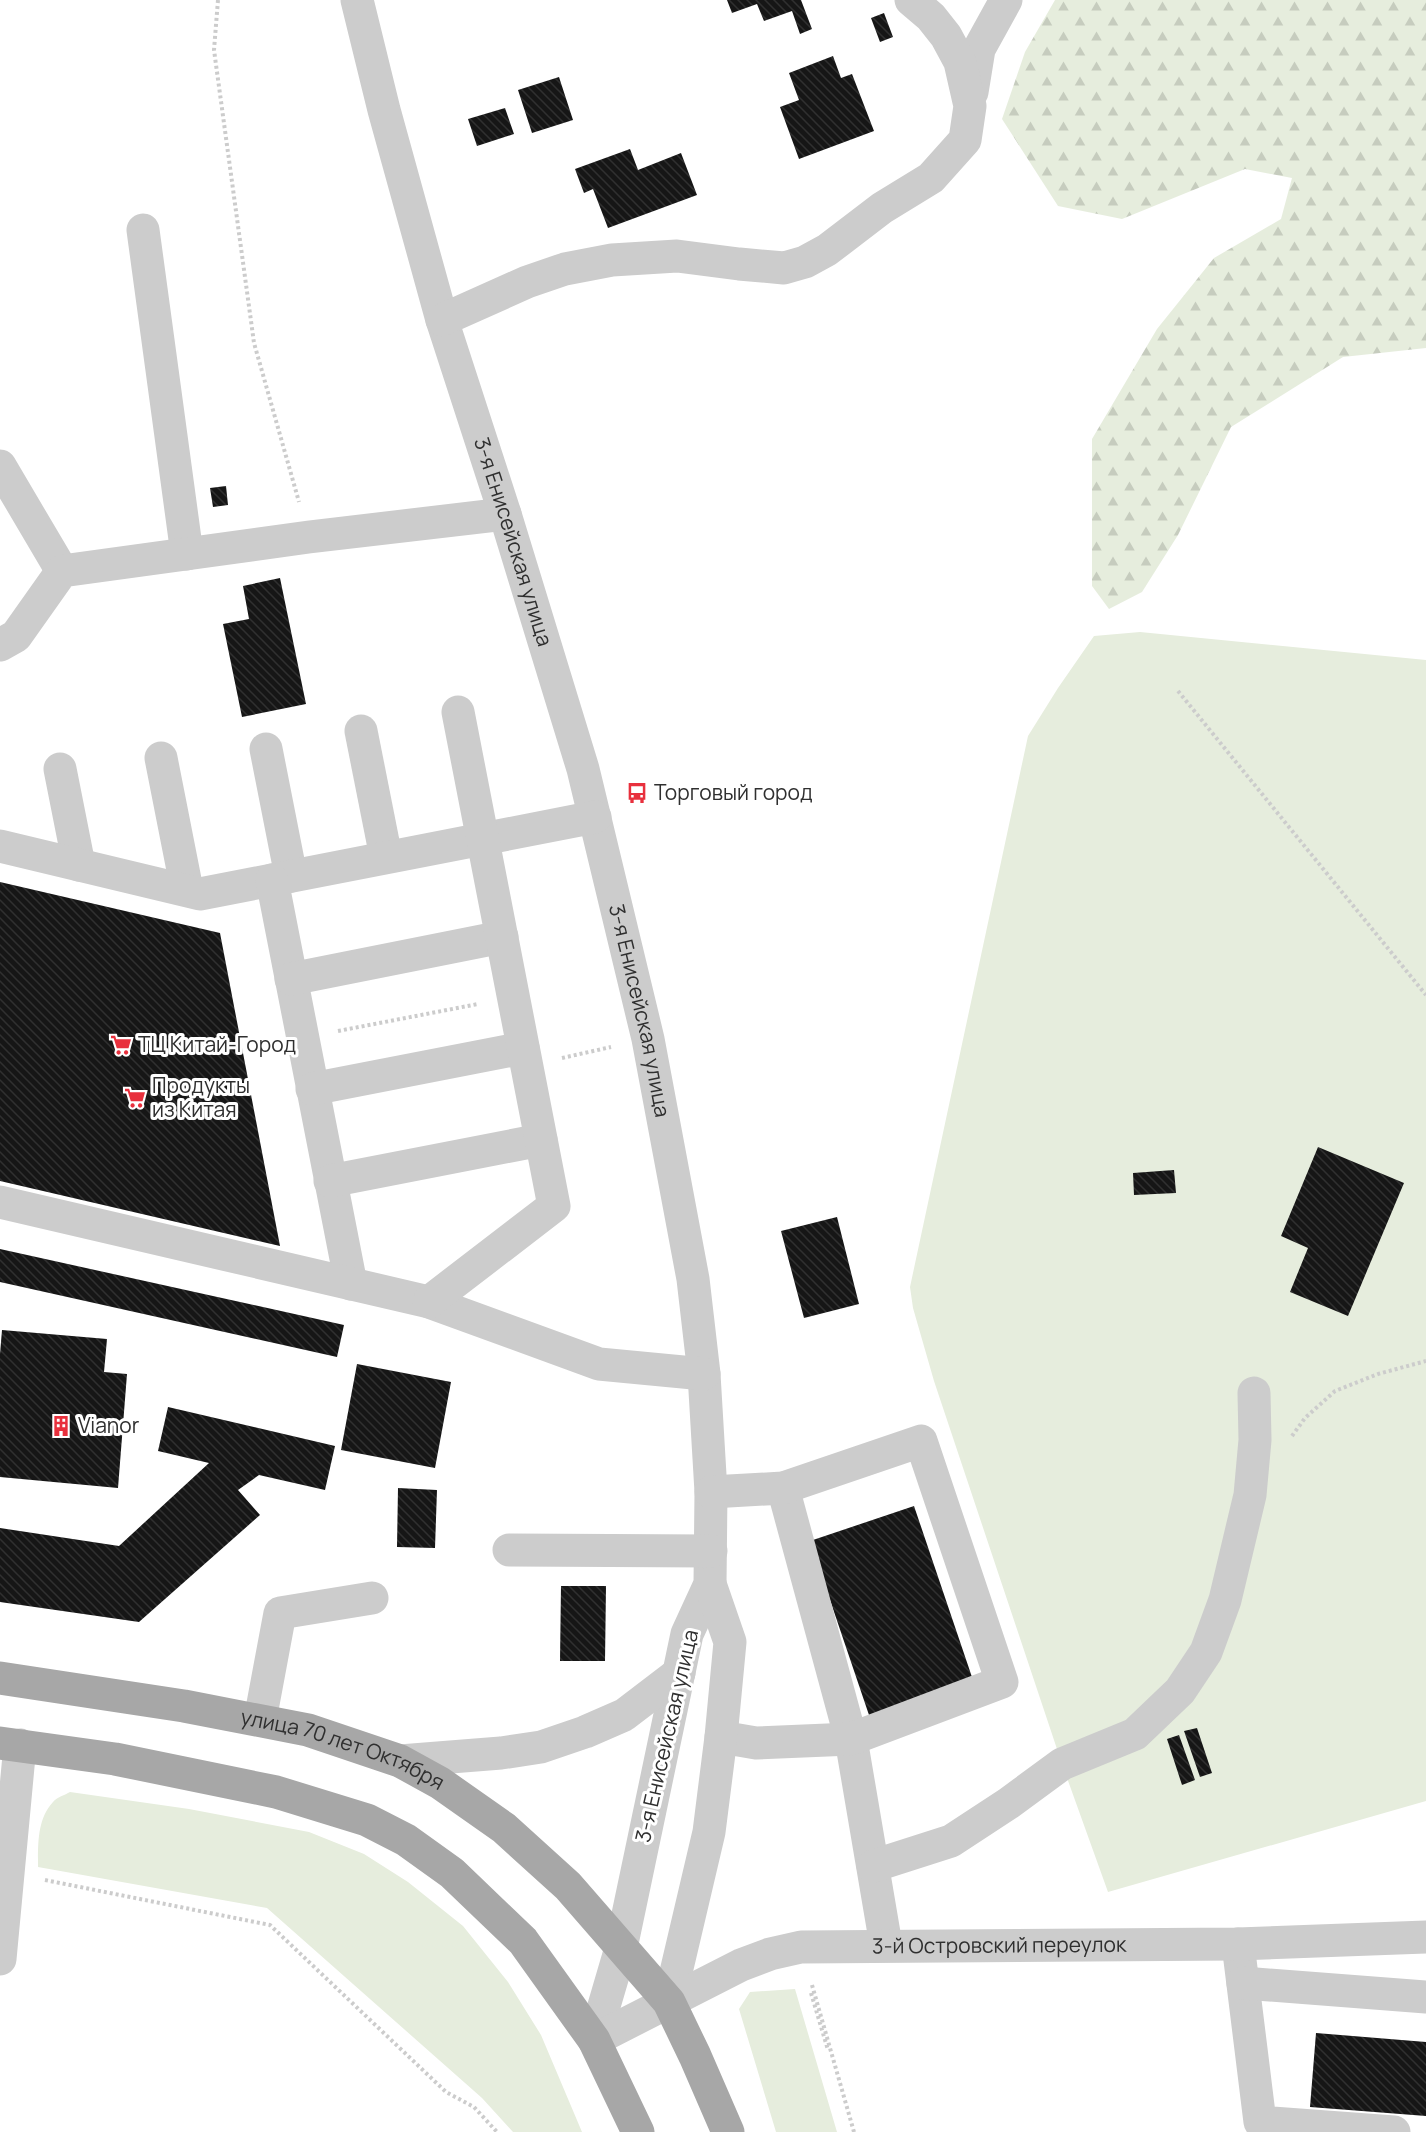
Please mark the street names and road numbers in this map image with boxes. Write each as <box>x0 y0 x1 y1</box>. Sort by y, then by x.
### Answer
street label: 3-я Енисейская улица <box>468 433 560 649</box>
street label: 3-я Енисейская улица <box>603 901 677 1119</box>
street label: 3-я Енисейская улица <box>628 1627 704 1845</box>
street label: улица 70 лет Октября <box>238 1702 450 1796</box>
street label: 3-й Островский переулок <box>872 1930 1127 1960</box>

